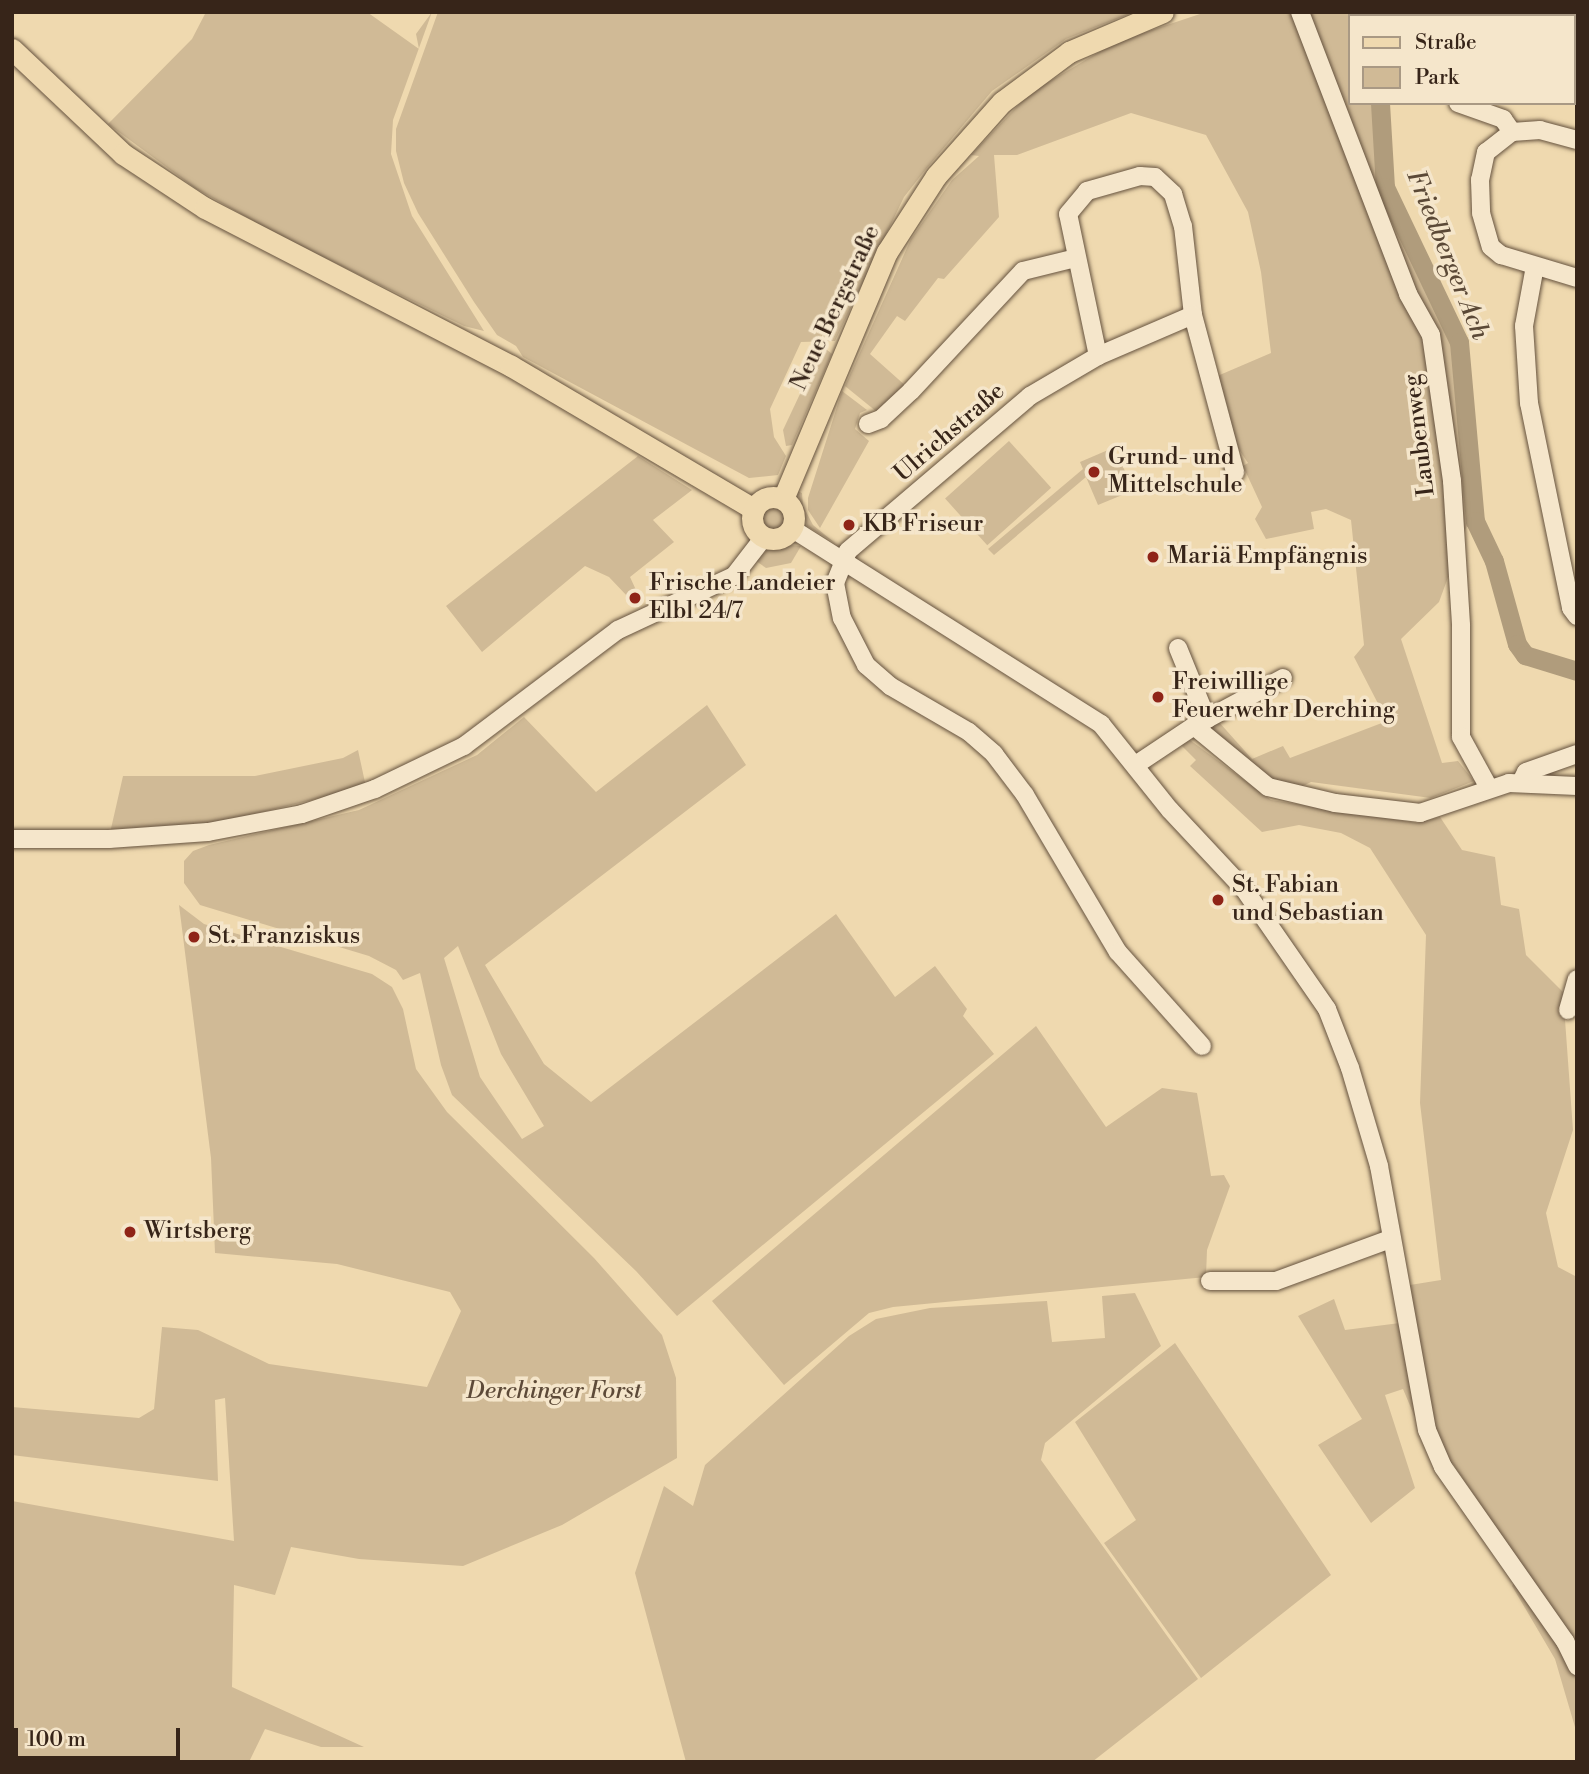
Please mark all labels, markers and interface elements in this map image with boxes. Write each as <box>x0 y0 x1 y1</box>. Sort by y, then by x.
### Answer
legend <box>1348 14 1575 105</box>
text: Straße <box>1415 30 1477 56</box>
text: Park <box>1415 65 1459 91</box>
water label: Friedberger Ach <box>1399 166 1495 344</box>
street label: Neue Bergstraße <box>785 221 887 395</box>
street label: Laubenweg <box>1398 372 1442 498</box>
street label: Ulrichstraße <box>889 377 1011 489</box>
place label: Grund- und Mittelschule <box>1108 444 1243 500</box>
marker: Grund- und Mittelschule <box>1086 464 1102 480</box>
place label: KB Friseur <box>863 511 983 539</box>
marker: KB Friseur <box>841 517 857 533</box>
place label: Mariä Empfängnis <box>1167 543 1368 571</box>
marker: Mariä Empfängnis <box>1145 549 1161 565</box>
place label: Frische Landeier Elbl 24/7 <box>649 570 836 626</box>
marker: Frische Landeier Elbl 24/7 <box>627 590 643 606</box>
place label: Freiwillige Feuerwehr Derching <box>1172 669 1395 725</box>
marker: Freiwillige Feuerwehr Derching <box>1150 689 1166 705</box>
place label: St. Fabian und Sebastian <box>1232 872 1384 928</box>
marker: St. Fabian und Sebastian <box>1210 892 1226 908</box>
place label: St. Franziskus <box>208 923 360 951</box>
marker: St. Franziskus <box>186 929 202 945</box>
place label: Wirtsberg <box>144 1218 251 1246</box>
marker: Wirtsberg <box>122 1224 138 1240</box>
park label: Derchinger Forst <box>466 1378 642 1406</box>
scale bar <box>18 1714 184 1758</box>
text: 100 m <box>27 1727 86 1753</box>

